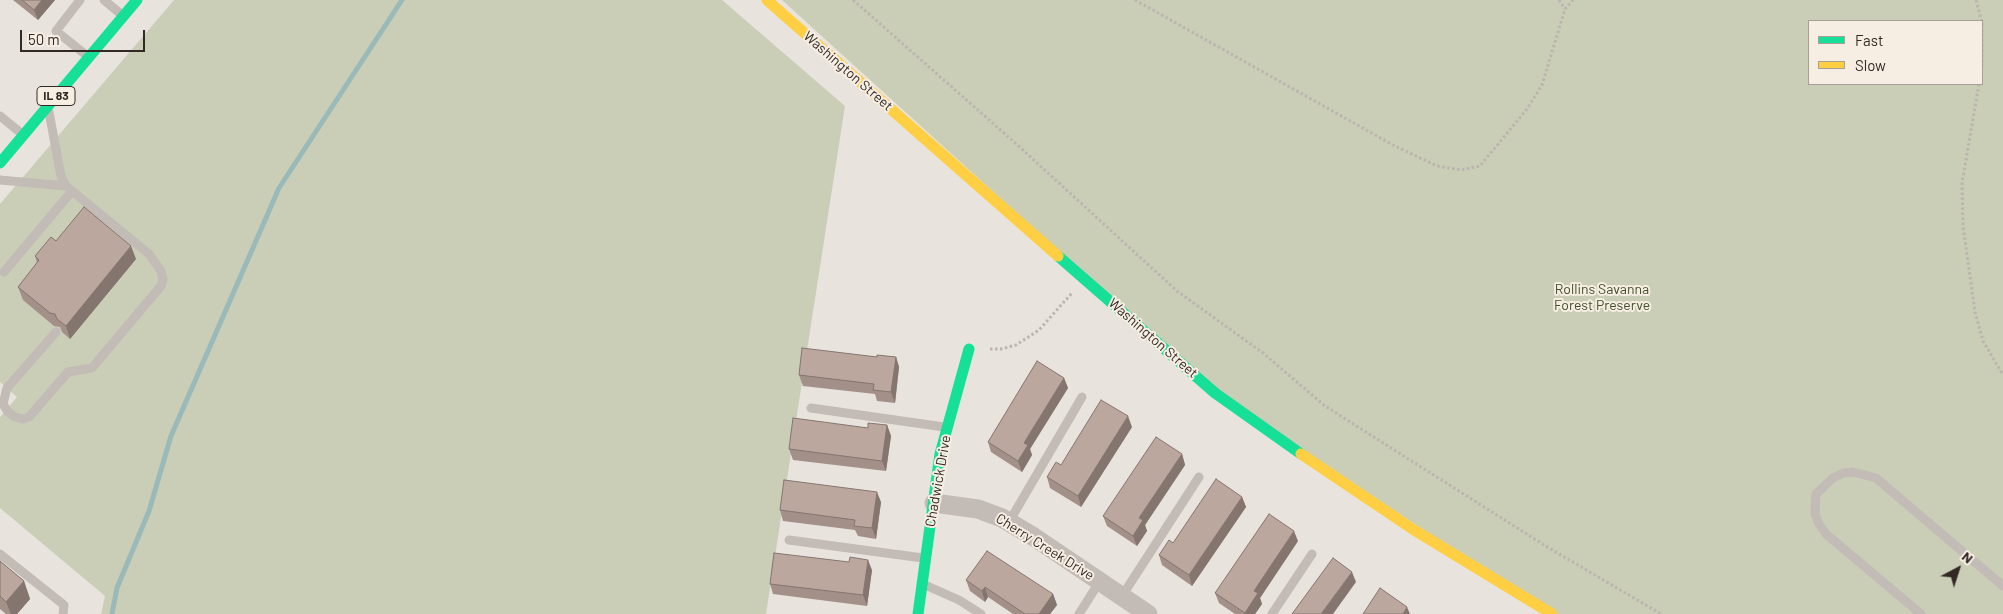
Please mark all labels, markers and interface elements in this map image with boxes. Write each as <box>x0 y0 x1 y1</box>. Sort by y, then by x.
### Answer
scale bar <box>22 20 148 52</box>
legend <box>1808 20 1983 85</box>
street label: Washington Street <box>800 28 896 114</box>
text: 50 m <box>28 30 60 48</box>
text: Fast <box>1855 31 1883 49</box>
text: Slow <box>1855 56 1886 74</box>
road number: IL 83 <box>37 86 75 105</box>
park label: Rollins Savanna Forest Preserve <box>1554 281 1650 314</box>
street label: Washington Street <box>1105 295 1201 381</box>
street label: Chadwick Drive <box>922 434 954 528</box>
street label: Cherry Creek Drive <box>993 510 1097 584</box>
north arrow <box>1933 544 1983 594</box>
text: N <box>1959 548 1977 567</box>

